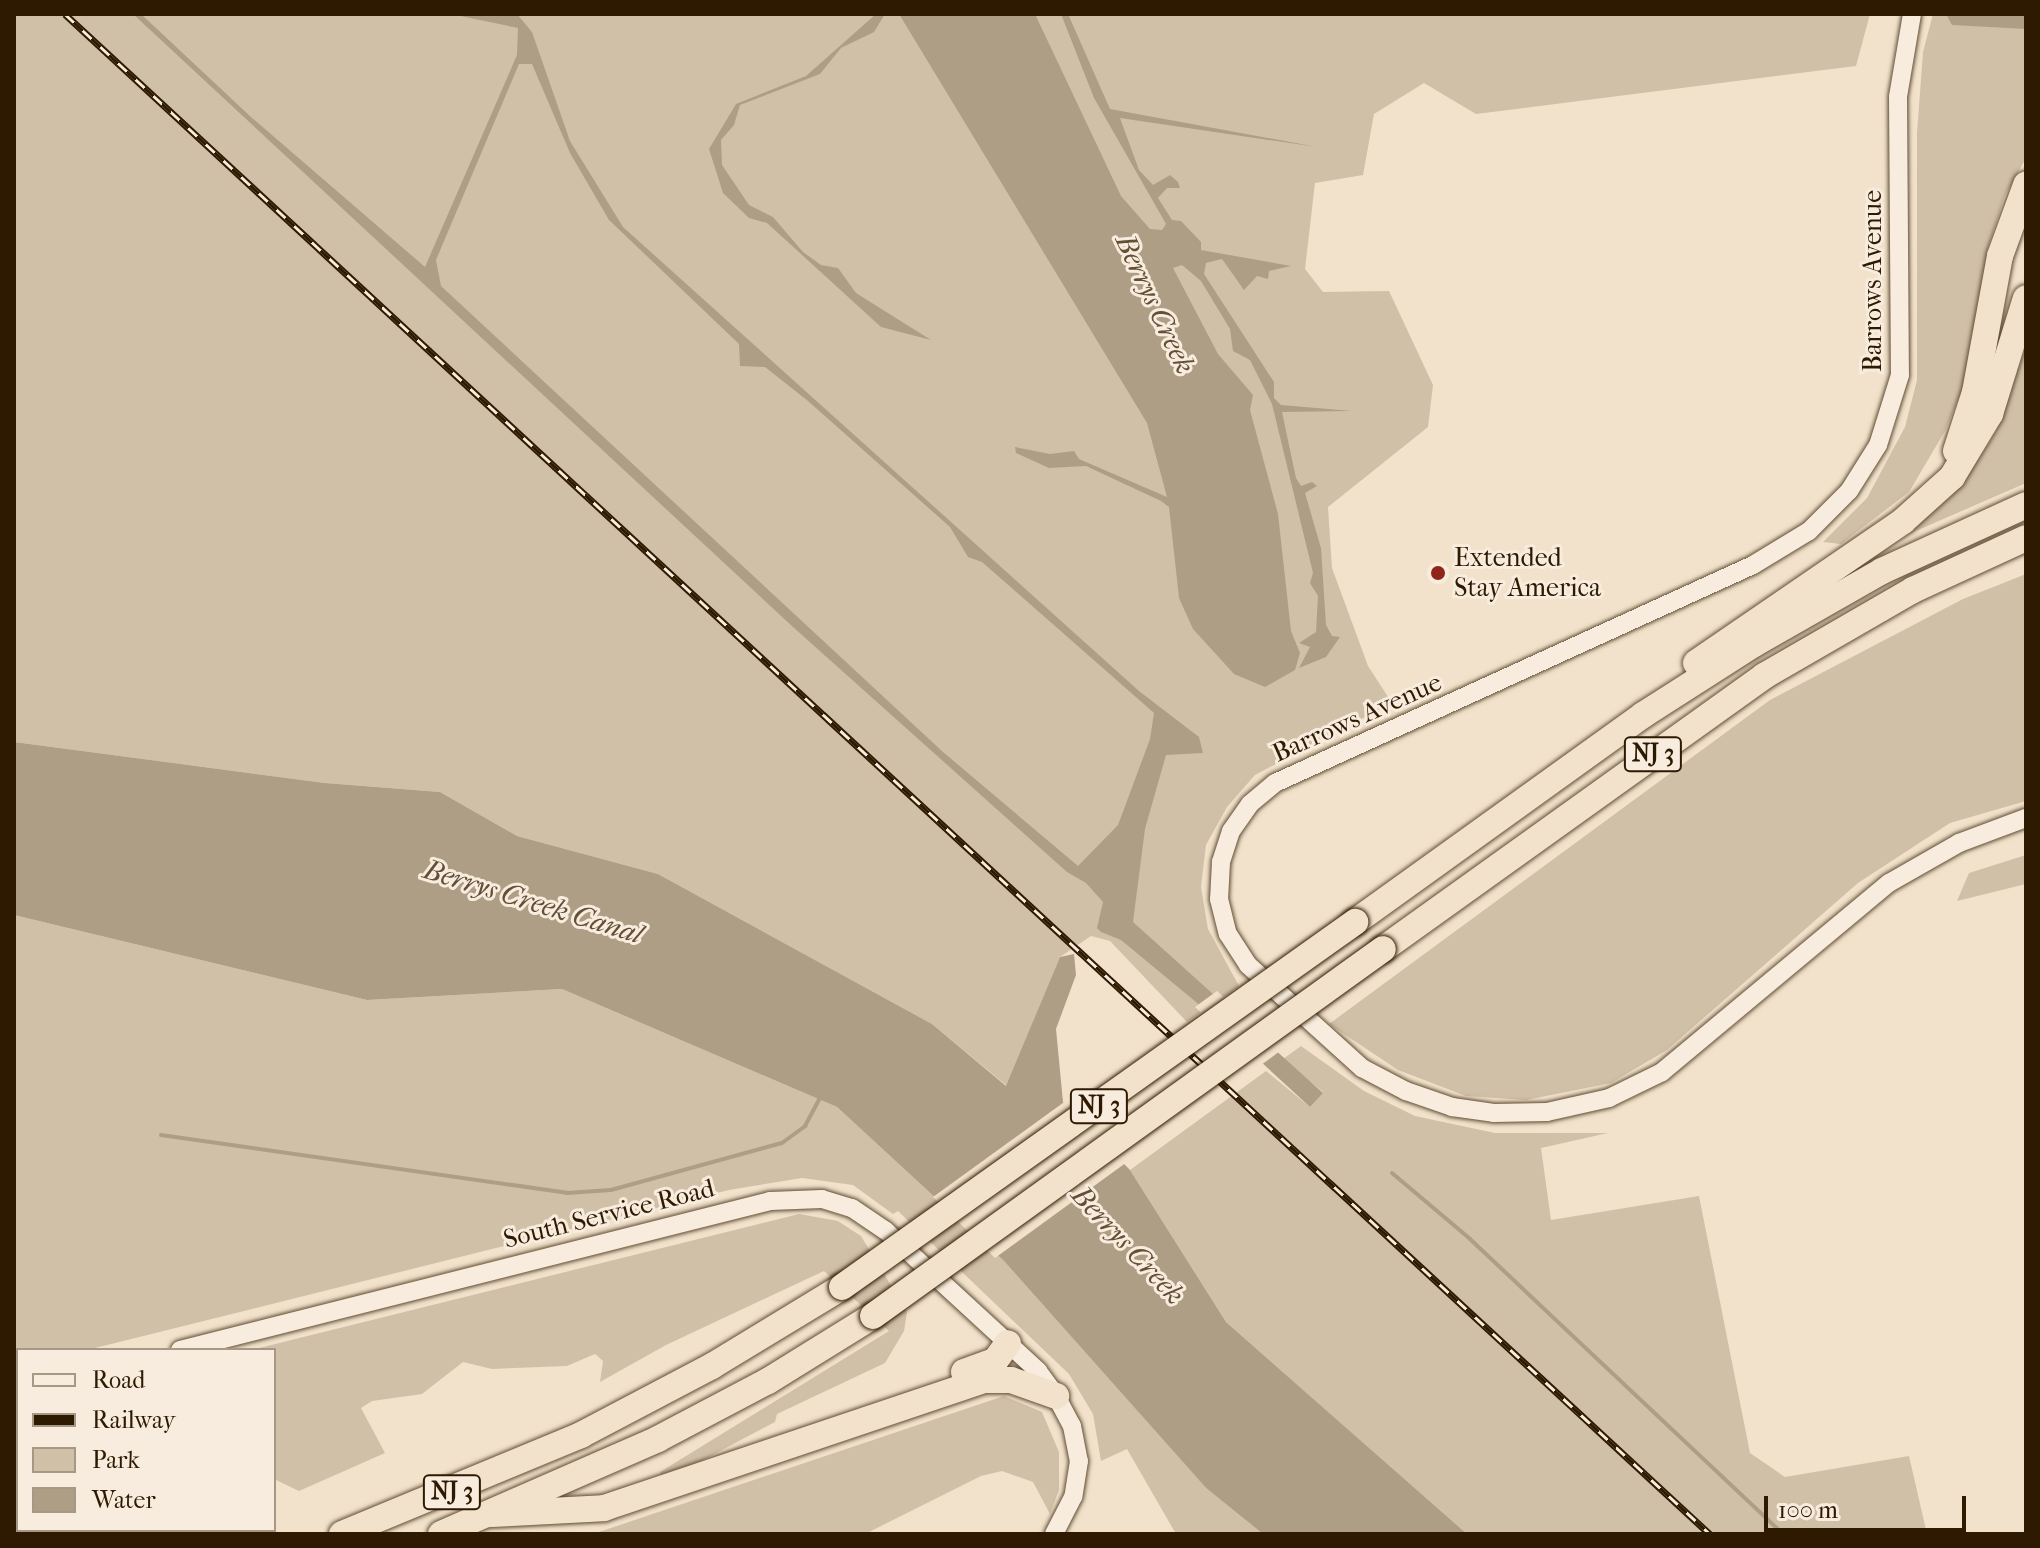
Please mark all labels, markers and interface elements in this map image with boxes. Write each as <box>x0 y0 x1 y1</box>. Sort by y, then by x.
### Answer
street label: Barrows Avenue <box>1857 190 1889 372</box>
water label: Berrys Creek <box>1108 229 1202 379</box>
place label: Extended Stay America <box>1454 542 1601 604</box>
marker: Extended Stay America <box>1429 564 1447 582</box>
street label: Barrows Avenue <box>1268 667 1446 769</box>
road number: NJ 3 <box>1623 734 1683 774</box>
water label: Berrys Creek Canal <box>420 853 646 951</box>
road number: NJ 3 <box>1069 1086 1129 1126</box>
street label: South Service Road <box>500 1173 718 1255</box>
water label: Berrys Creek <box>1065 1179 1191 1311</box>
legend <box>16 1348 276 1532</box>
text: Road <box>92 1366 145 1394</box>
text: Railway <box>92 1406 175 1434</box>
text: Park <box>92 1446 140 1474</box>
road number: NJ 3 <box>422 1472 482 1512</box>
scale bar <box>1768 1480 1970 1530</box>
text: Water <box>92 1486 156 1514</box>
text: 100 m <box>1778 1496 1838 1524</box>

